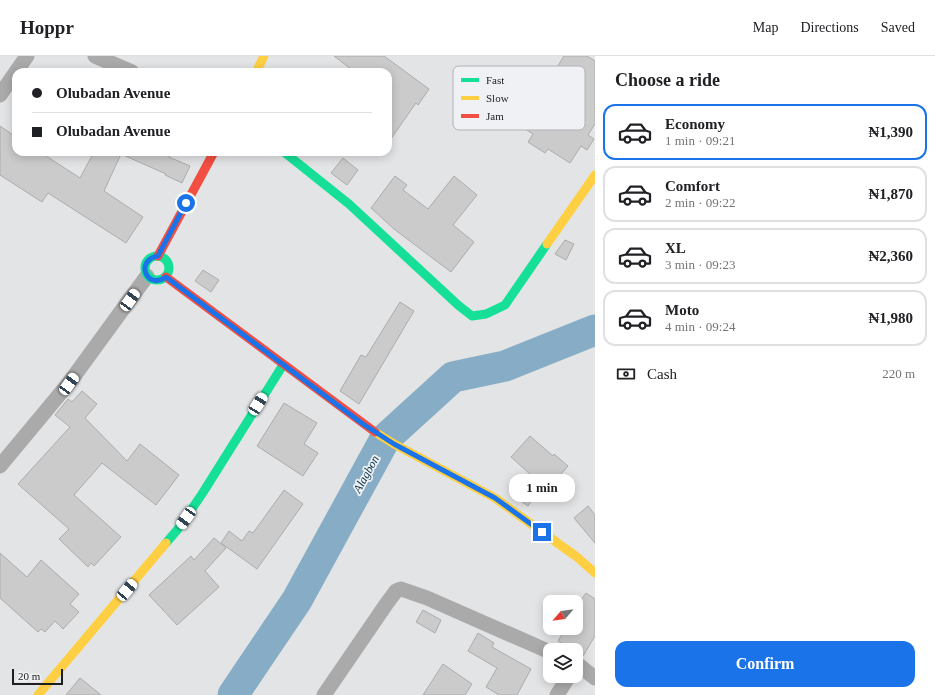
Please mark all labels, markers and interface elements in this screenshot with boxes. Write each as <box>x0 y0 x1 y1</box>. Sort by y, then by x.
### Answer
text: Hoppr <box>20 17 74 38</box>
text: Map <box>753 20 778 35</box>
text: Directions <box>800 20 859 35</box>
text: Saved <box>881 20 915 35</box>
legend <box>453 66 585 130</box>
text: Choose a ride <box>615 70 720 90</box>
text: Fast <box>486 74 504 86</box>
text: Olubadan Avenue <box>56 85 170 101</box>
text: Slow <box>486 92 509 104</box>
text: Jam <box>486 110 504 122</box>
icon: car <box>617 114 653 150</box>
text: Economy <box>665 116 725 132</box>
text: Olubadan Avenue <box>56 123 170 139</box>
text: ₦1,390 <box>868 124 913 140</box>
text: 1 min · 09:21 <box>665 133 735 148</box>
icon: car <box>617 176 653 212</box>
text: Comfort <box>665 178 720 194</box>
text: ₦1,870 <box>868 186 913 202</box>
route start <box>177 194 195 212</box>
text: 2 min · 09:22 <box>665 195 735 210</box>
icon: car <box>617 238 653 274</box>
text: XL <box>665 240 686 256</box>
text: ₦2,360 <box>868 248 913 264</box>
text: 3 min · 09:23 <box>665 257 735 272</box>
car <box>118 287 142 313</box>
icon: car <box>617 300 653 336</box>
text: Moto <box>665 302 699 318</box>
text: ₦1,980 <box>868 310 913 326</box>
text: 4 min · 09:24 <box>665 319 735 334</box>
icon: cash <box>615 363 637 385</box>
text: Cash <box>647 366 677 382</box>
text: 220 m <box>882 366 915 381</box>
car <box>57 371 81 397</box>
car <box>247 391 269 417</box>
water label: Alagbon <box>350 453 382 496</box>
callout: 1 min <box>509 474 575 502</box>
text: 1 min <box>526 480 558 495</box>
car <box>174 505 198 531</box>
route end <box>533 523 551 541</box>
car <box>115 577 139 603</box>
north arrow <box>543 595 583 635</box>
map controls <box>543 595 583 683</box>
button: Confirm <box>615 641 915 687</box>
button: layers <box>543 643 583 683</box>
scale bar <box>12 667 63 686</box>
text: 20 m <box>18 670 40 682</box>

